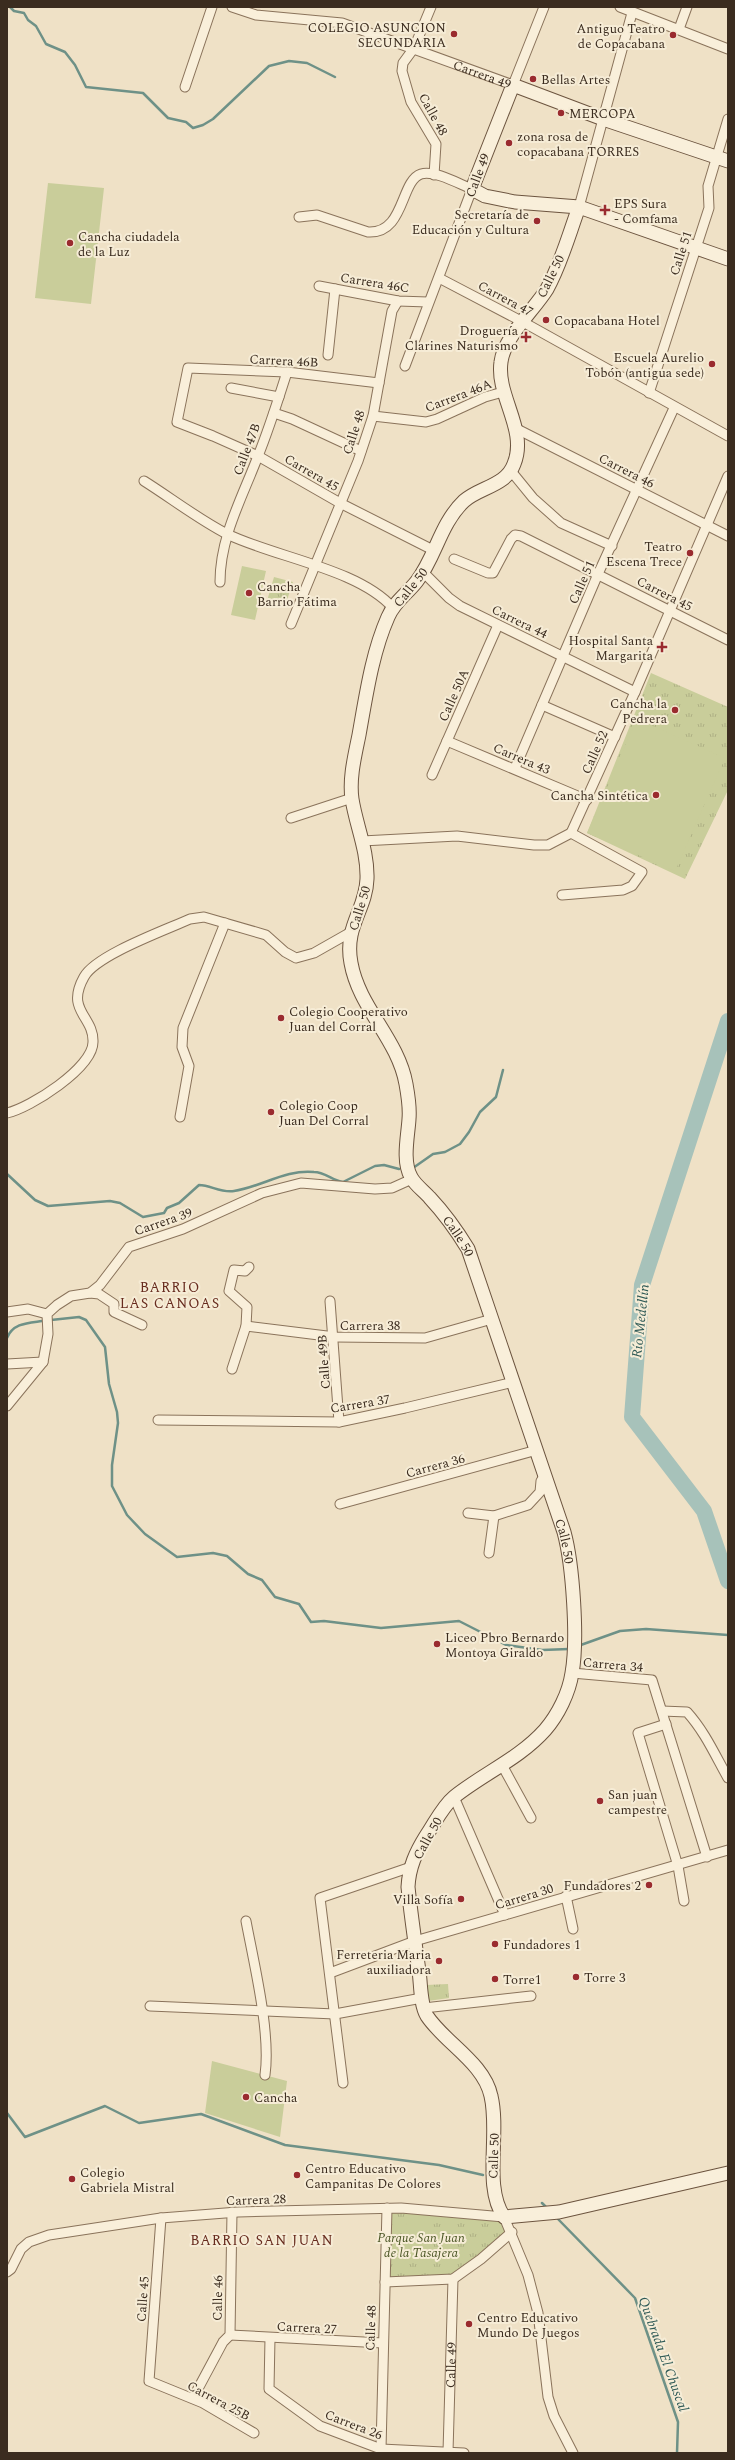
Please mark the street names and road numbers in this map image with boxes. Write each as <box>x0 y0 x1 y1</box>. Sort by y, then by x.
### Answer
street label: Carrera 49 <box>450 55 514 95</box>
street label: Calle 48 <box>413 90 453 139</box>
street label: Calle 49 <box>460 150 496 200</box>
street label: Calle 51 <box>664 228 698 278</box>
street label: Calle 50 <box>532 251 570 301</box>
street label: Carrera 46C <box>339 268 411 298</box>
street label: Carrera 47 <box>474 276 537 322</box>
street label: Carrera 46B <box>249 349 319 373</box>
street label: Carrera 46A <box>422 374 495 418</box>
street label: Calle 48 <box>337 407 371 457</box>
street label: Calle 47B <box>228 420 266 478</box>
street label: Carrera 46 <box>595 448 658 494</box>
street label: Carrera 45 <box>280 449 343 497</box>
street label: Calle 51 <box>563 557 600 607</box>
street label: Calle 50 <box>389 563 433 612</box>
street label: Carrera 45 <box>633 571 696 616</box>
street label: Carrera 44 <box>488 600 551 644</box>
street label: Calle 50A <box>433 666 474 725</box>
street label: Calle 52 <box>576 727 613 777</box>
street label: Carrera 43 <box>490 738 554 780</box>
street label: Calle 50 <box>344 883 376 933</box>
street label: Carrera 39 <box>132 1203 196 1241</box>
street label: Calle 50 <box>437 1211 479 1260</box>
street label: Carrera 38 <box>340 1316 400 1336</box>
street label: Calle 49B <box>312 1334 336 1390</box>
street label: Carrera 37 <box>329 1389 392 1419</box>
street label: Carrera 36 <box>404 1448 467 1483</box>
street label: Calle 50 <box>549 1516 579 1565</box>
street label: Carrera 34 <box>582 1652 644 1678</box>
street label: Calle 50 <box>408 1813 448 1863</box>
street label: Carrera 30 <box>493 1878 557 1915</box>
street label: Calle 50 <box>483 2132 505 2179</box>
street label: Carrera 28 <box>226 2189 287 2211</box>
street label: Calle 46 <box>208 2274 228 2321</box>
street label: Calle 45 <box>131 2275 155 2323</box>
street label: Calle 48 <box>360 2305 382 2351</box>
street label: Carrera 27 <box>276 2316 338 2340</box>
street label: Calle 49 <box>441 2341 462 2388</box>
street label: Carrera 25B <box>183 2376 254 2426</box>
street label: Carrera 26 <box>322 2405 386 2445</box>

